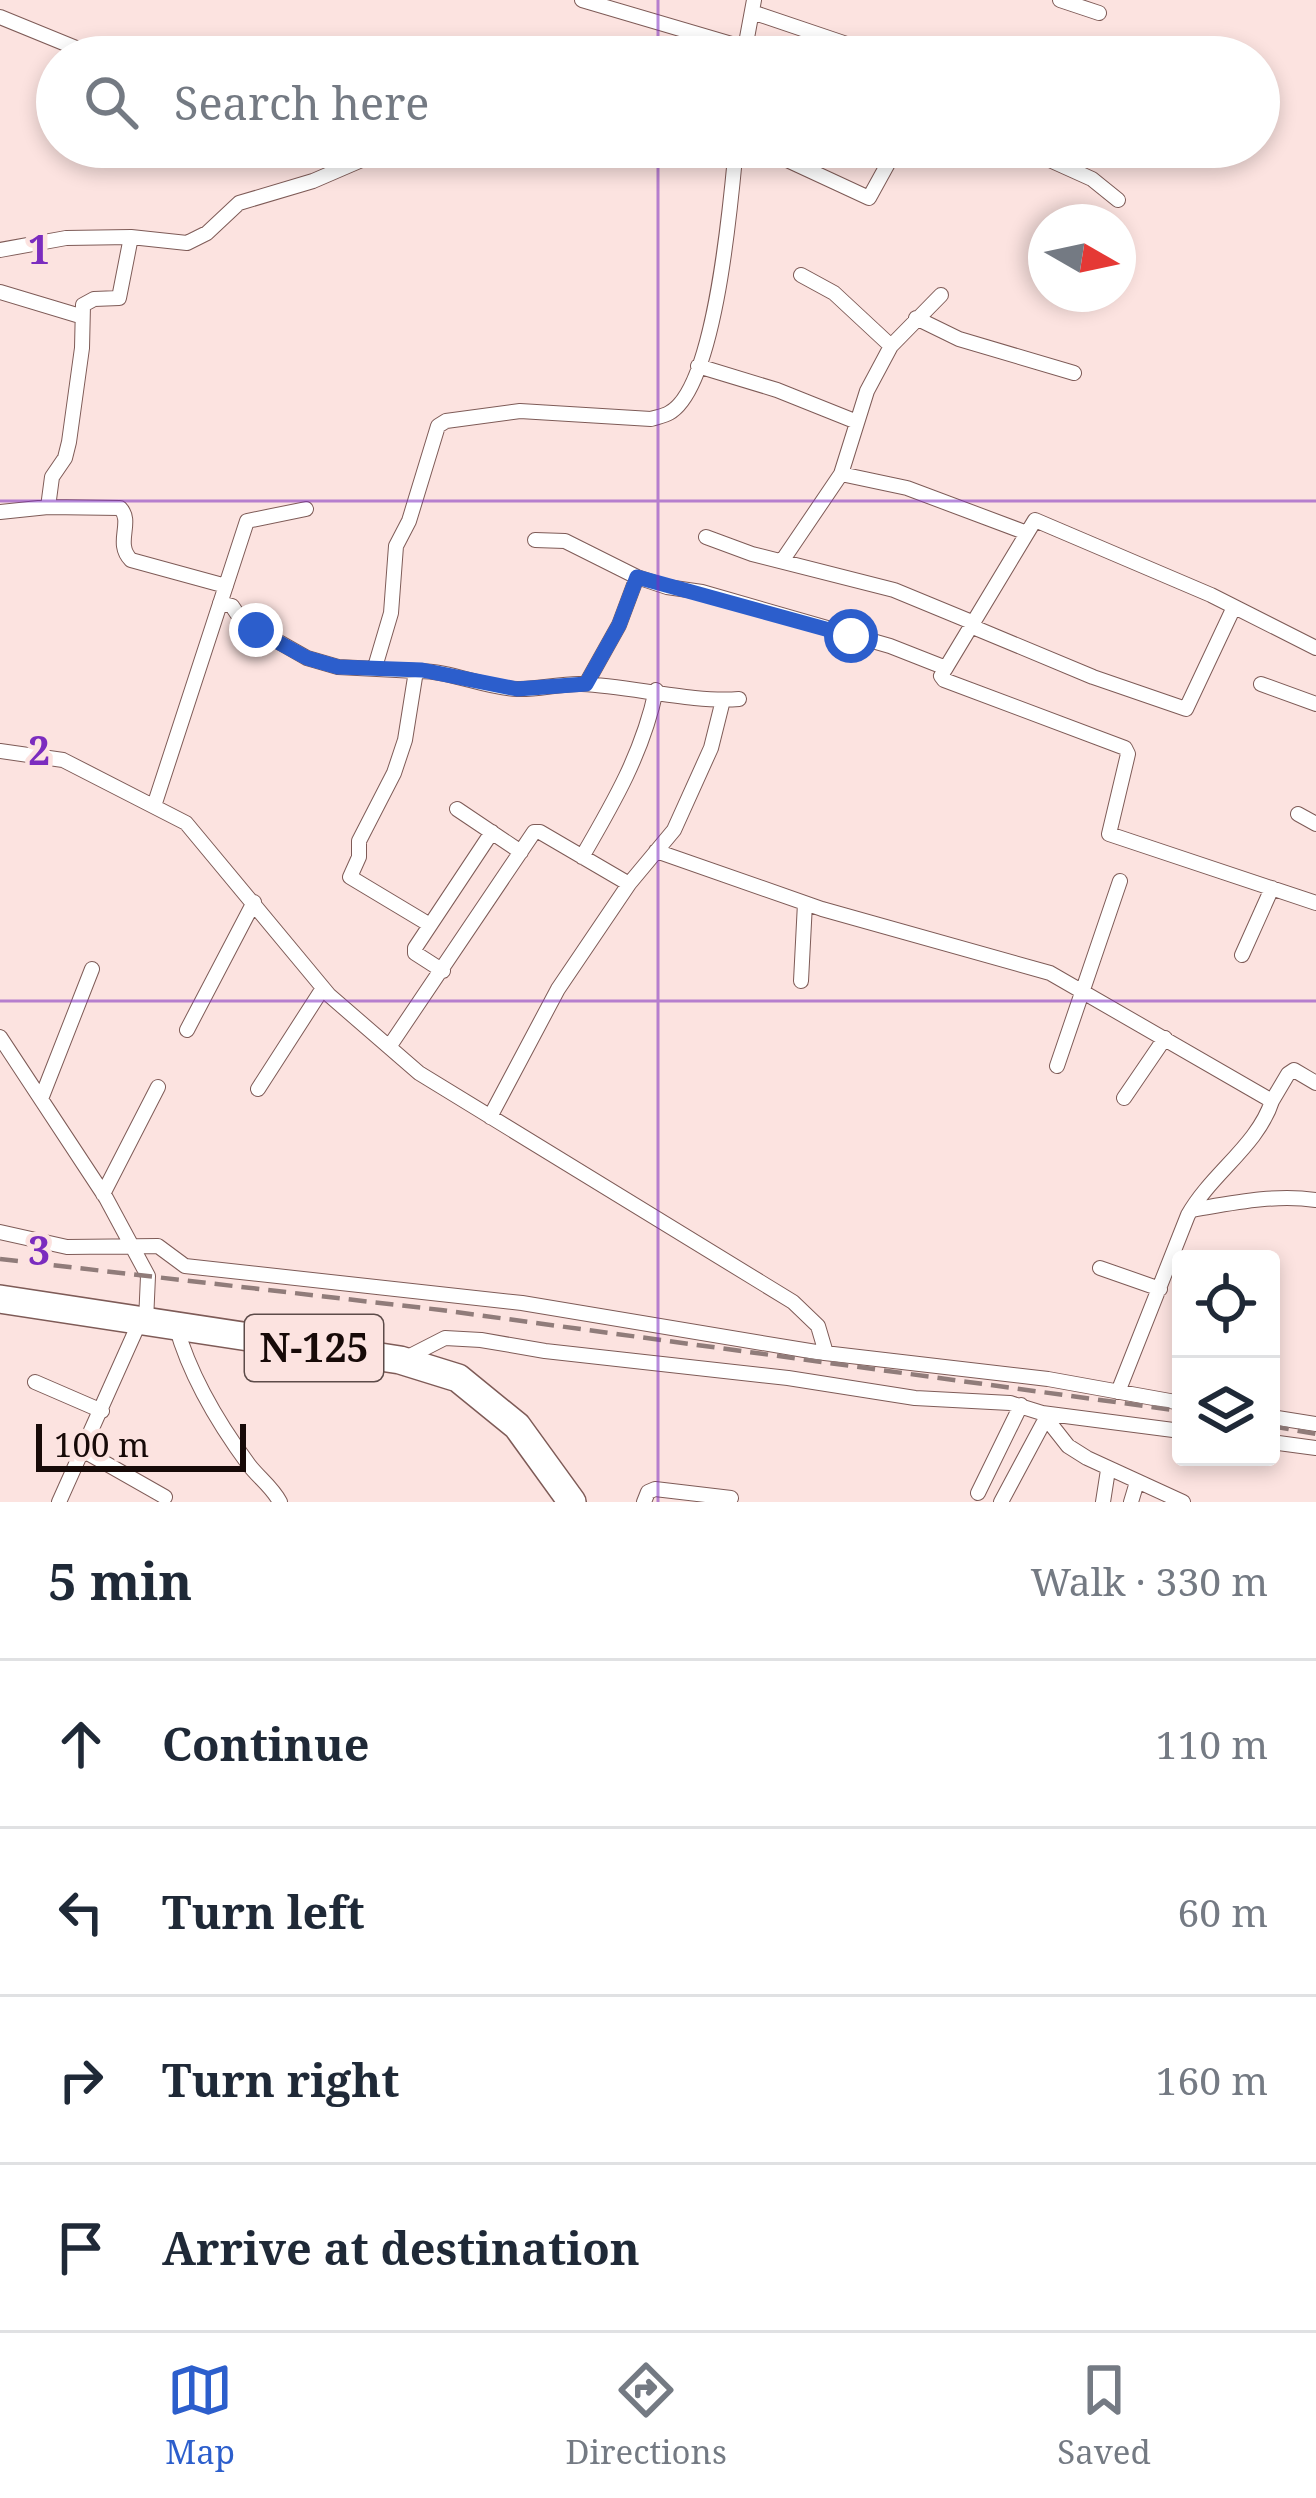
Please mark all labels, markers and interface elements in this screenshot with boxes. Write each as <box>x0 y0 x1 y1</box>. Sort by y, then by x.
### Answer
search box <box>36 36 1280 168</box>
icon: search <box>78 69 144 135</box>
text: Search here <box>174 72 429 133</box>
north arrow <box>1028 204 1136 312</box>
text: 1 <box>28 222 50 275</box>
route end <box>229 603 283 657</box>
route start <box>824 609 878 663</box>
text: 2 <box>28 723 50 776</box>
text: 3 <box>28 1223 50 1276</box>
map controls <box>1172 1250 1280 1466</box>
button: locate <box>1172 1250 1280 1358</box>
road number: N-125 <box>245 1315 383 1381</box>
button: layers <box>1172 1358 1280 1466</box>
scale bar <box>36 1418 246 1471</box>
text: 100 m <box>54 1422 149 1467</box>
text: 5 min <box>48 1545 192 1615</box>
text: Walk · 330 m <box>1031 1554 1268 1607</box>
icon: ahead <box>48 1711 114 1777</box>
text: Continue <box>162 1713 370 1774</box>
text: 110 m <box>1156 1717 1268 1770</box>
icon: left <box>48 1879 114 1945</box>
text: Turn left <box>162 1881 365 1942</box>
text: 60 m <box>1177 1885 1268 1938</box>
icon: right <box>48 2047 114 2113</box>
text: Turn right <box>162 2049 399 2110</box>
text: 160 m <box>1156 2053 1268 2106</box>
icon: arrive <box>48 2215 114 2281</box>
text: Arrive at destination <box>162 2217 640 2278</box>
tab: Map <box>165 2357 235 2474</box>
tab: Directions <box>565 2357 727 2474</box>
tab: Saved <box>1057 2357 1151 2474</box>

